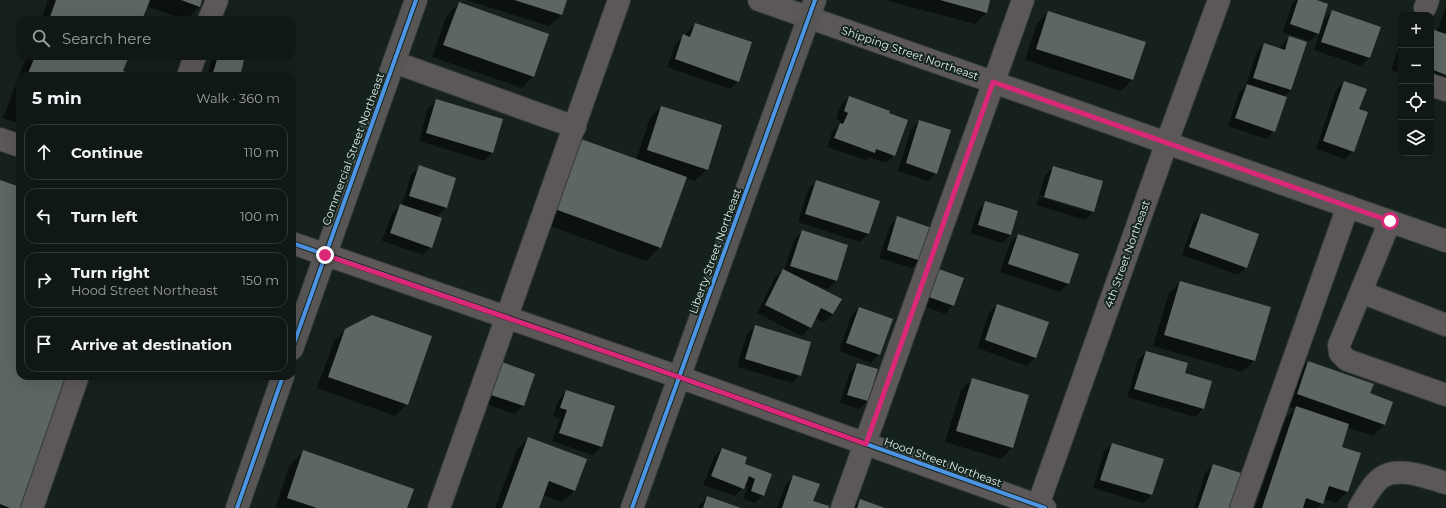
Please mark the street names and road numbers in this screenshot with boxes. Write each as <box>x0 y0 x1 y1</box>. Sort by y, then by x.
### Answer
street label: Shipping Street Northeast <box>840 23 981 83</box>
street label: Commercial Street Northeast <box>319 70 387 227</box>
street label: Liberty Street Northeast <box>686 186 744 316</box>
street label: 4th Street Northeast <box>1101 198 1153 310</box>
street label: Hood Street Northeast <box>882 434 1004 490</box>

